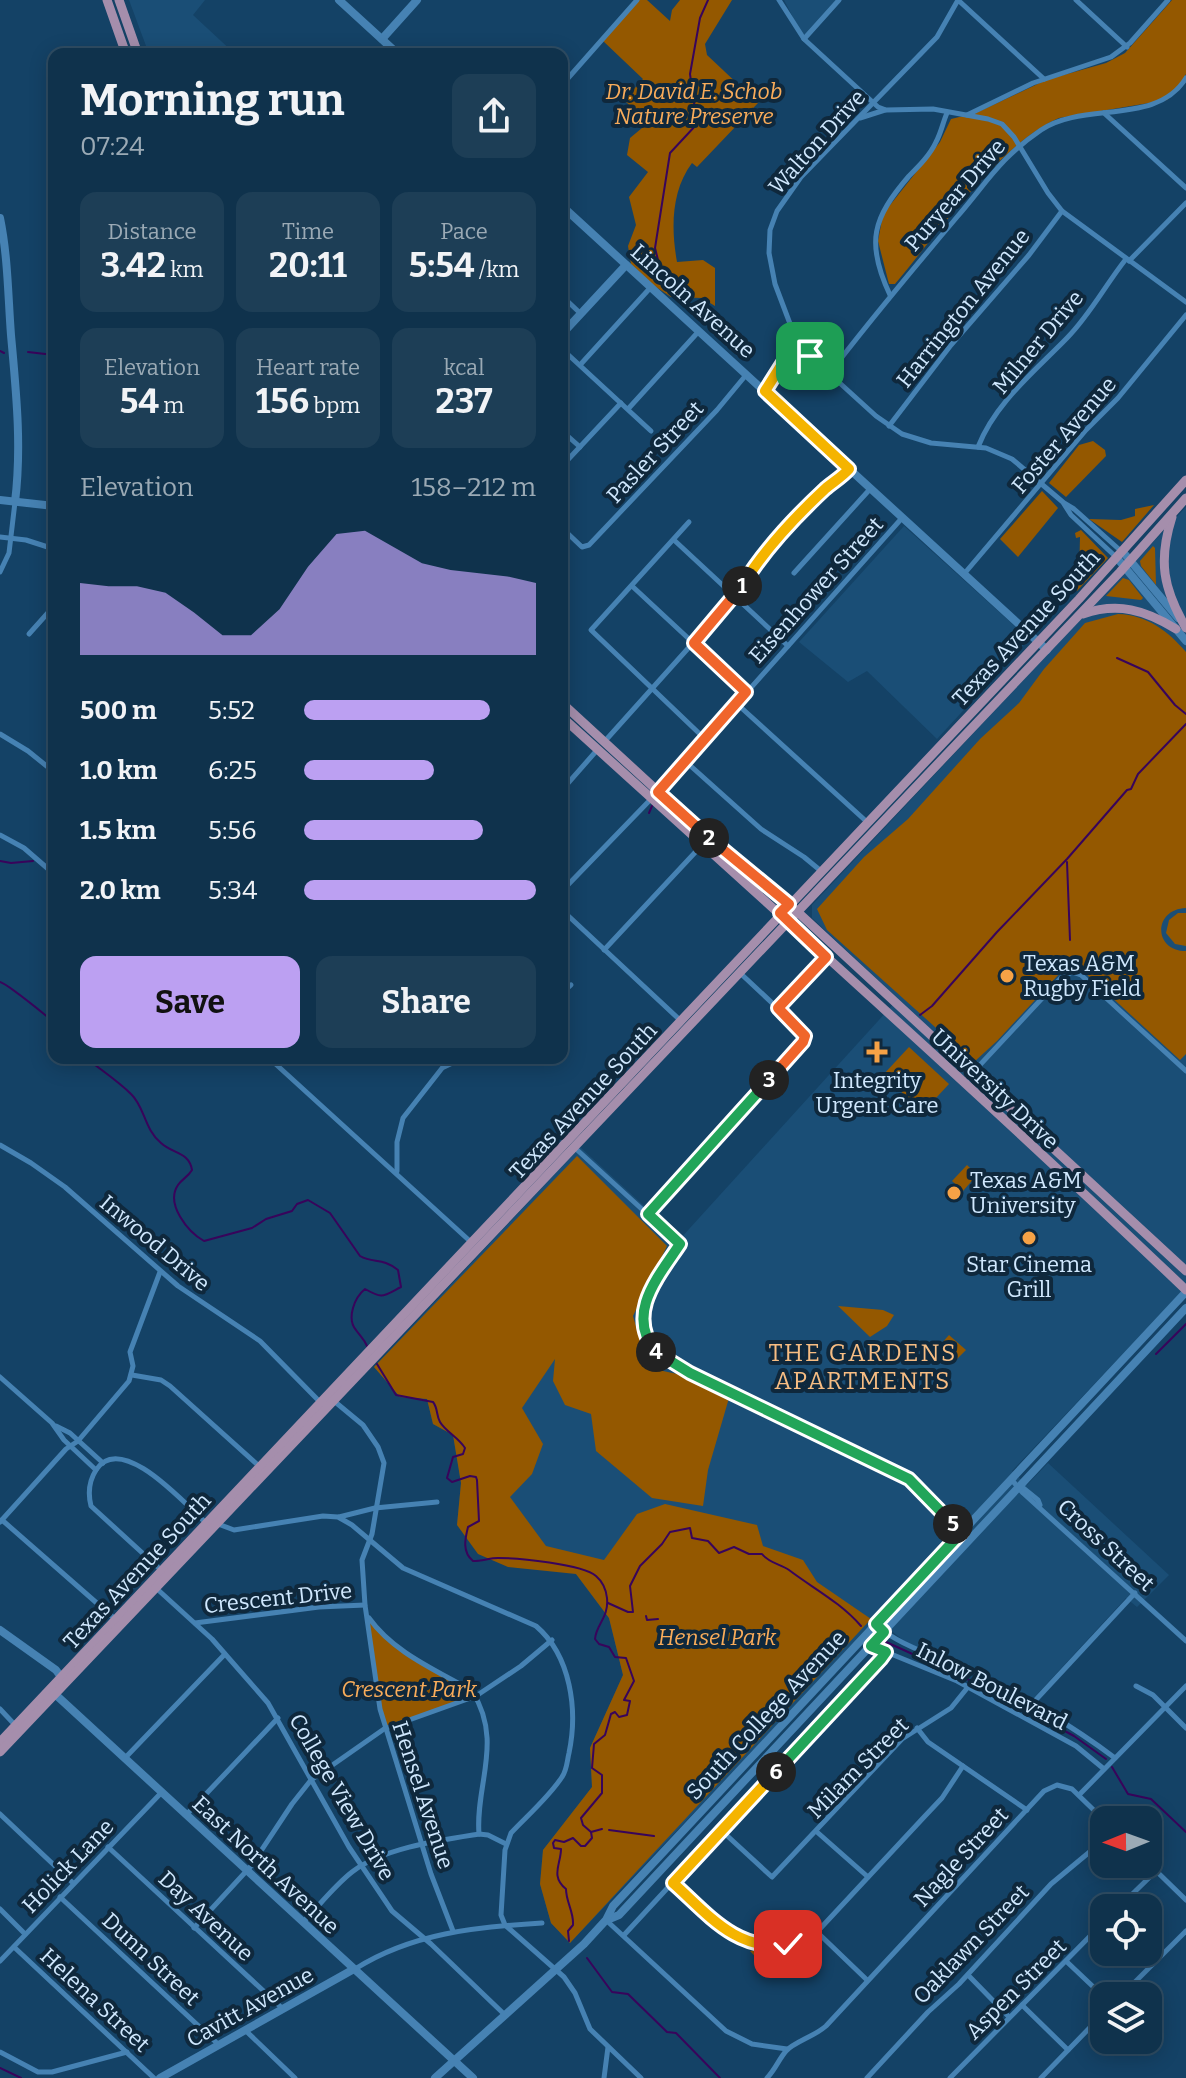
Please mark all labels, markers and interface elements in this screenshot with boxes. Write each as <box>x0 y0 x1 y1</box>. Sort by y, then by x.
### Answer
text: Morning run <box>80 74 344 127</box>
button: share <box>452 74 536 158</box>
park label: Dr. David E. Schob Nature Preserve <box>606 78 782 130</box>
street label: Walton Drive <box>763 84 871 200</box>
text: 07:24 <box>80 131 145 162</box>
street label: Puryear Drive <box>899 133 1011 257</box>
text: Distance <box>107 218 197 245</box>
text: Time <box>282 218 334 245</box>
text: Pace <box>440 218 488 245</box>
street label: Harrington Avenue <box>891 223 1035 393</box>
street label: Lincoln Avenue <box>625 238 761 364</box>
text: 3.42 <box>101 245 166 286</box>
text: 20:11 <box>269 245 347 286</box>
text: 5:54 <box>409 245 475 286</box>
text: km <box>166 256 203 283</box>
text: /km <box>475 256 519 283</box>
street label: Milner Drive <box>987 285 1089 399</box>
pin <box>776 322 844 390</box>
icon: arrive <box>788 334 832 378</box>
text: Elevation <box>104 354 200 381</box>
text: Heart rate <box>256 354 360 381</box>
text: kcal <box>444 354 484 381</box>
street label: Foster Avenue <box>1006 371 1122 499</box>
text: 54 <box>120 381 159 422</box>
text: 156 <box>256 381 309 422</box>
text: 237 <box>435 381 493 422</box>
text: m <box>159 392 184 419</box>
text: bpm <box>309 392 360 419</box>
street label: Pasler Street <box>601 395 709 509</box>
text: Elevation <box>80 472 193 503</box>
text: 158–212 m <box>411 472 536 503</box>
street label: Eisenhower Street <box>743 511 889 669</box>
street label: Texas Avenue South <box>947 544 1106 712</box>
pin: 1 <box>722 566 762 606</box>
text: 1 <box>737 572 747 599</box>
text: 500 m <box>80 695 157 726</box>
text: 5:52 <box>208 695 255 726</box>
text: 1.0 km <box>80 755 157 786</box>
text: 6:25 <box>208 755 257 786</box>
text: 1.5 km <box>80 815 156 846</box>
text: 5:56 <box>208 815 257 846</box>
pin: 2 <box>689 818 729 858</box>
text: 2 <box>703 824 715 851</box>
text: 2.0 km <box>80 875 161 906</box>
text: 5:34 <box>208 875 257 906</box>
place label: Texas A&M Rugby Field <box>1023 950 1141 1002</box>
button: Save <box>80 956 300 1048</box>
button: Share <box>316 956 536 1048</box>
marker: Texas A&M Rugby Field <box>998 967 1016 985</box>
street label: Texas Avenue South <box>504 1017 663 1185</box>
street label: University Drive <box>926 1023 1064 1155</box>
marker: Integrity Urgent Care <box>866 1041 888 1063</box>
pin: 3 <box>749 1060 789 1100</box>
text: 3 <box>763 1066 775 1093</box>
place label: Integrity Urgent Care <box>815 1067 939 1119</box>
place label: Texas A&M University <box>970 1167 1082 1219</box>
marker: Texas A&M University <box>945 1184 963 1202</box>
street label: Inwood Drive <box>95 1189 215 1297</box>
marker: Star Cinema Grill <box>1020 1229 1038 1247</box>
place label: Star Cinema Grill <box>966 1251 1092 1303</box>
pin: 4 <box>636 1332 676 1372</box>
text: 4 <box>649 1338 663 1365</box>
district label: THE GARDENS APARTMENTS <box>769 1339 958 1395</box>
street label: Texas Avenue South <box>58 1487 217 1655</box>
street label: Cross Street <box>1052 1493 1160 1597</box>
pin: 5 <box>933 1504 973 1544</box>
text: 5 <box>947 1510 959 1537</box>
street label: Crescent Drive <box>203 1577 353 1619</box>
park label: Hensel Park <box>658 1624 777 1651</box>
street label: South College Avenue <box>681 1625 851 1805</box>
street label: Inlow Boulevard <box>912 1636 1072 1736</box>
park label: Crescent Park <box>341 1676 478 1703</box>
street label: College View Drive <box>283 1709 401 1885</box>
street label: Milam Street <box>802 1712 914 1824</box>
street label: Hensel Avenue <box>386 1718 460 1872</box>
pin: 6 <box>756 1752 796 1792</box>
text: 6 <box>769 1758 783 1785</box>
street label: East North Avenue <box>187 1790 345 1940</box>
street label: Nagle Street <box>908 1802 1014 1912</box>
north arrow <box>1090 1806 1162 1878</box>
map controls <box>1090 1806 1162 2054</box>
street label: Holick Lane <box>17 1813 119 1919</box>
street label: Day Avenue <box>153 1865 259 1967</box>
street label: Oaklawn Street <box>907 1879 1035 2009</box>
button: locate <box>1090 1894 1162 1966</box>
street label: Dunn Street <box>97 1907 205 2011</box>
pin <box>754 1910 822 1978</box>
icon: check <box>766 1922 810 1966</box>
street label: Aspen Street <box>960 1933 1072 2045</box>
street label: Helena Street <box>35 1942 155 2058</box>
street label: Cavitt Avenue <box>182 1961 318 2053</box>
button: layers <box>1090 1982 1162 2054</box>

